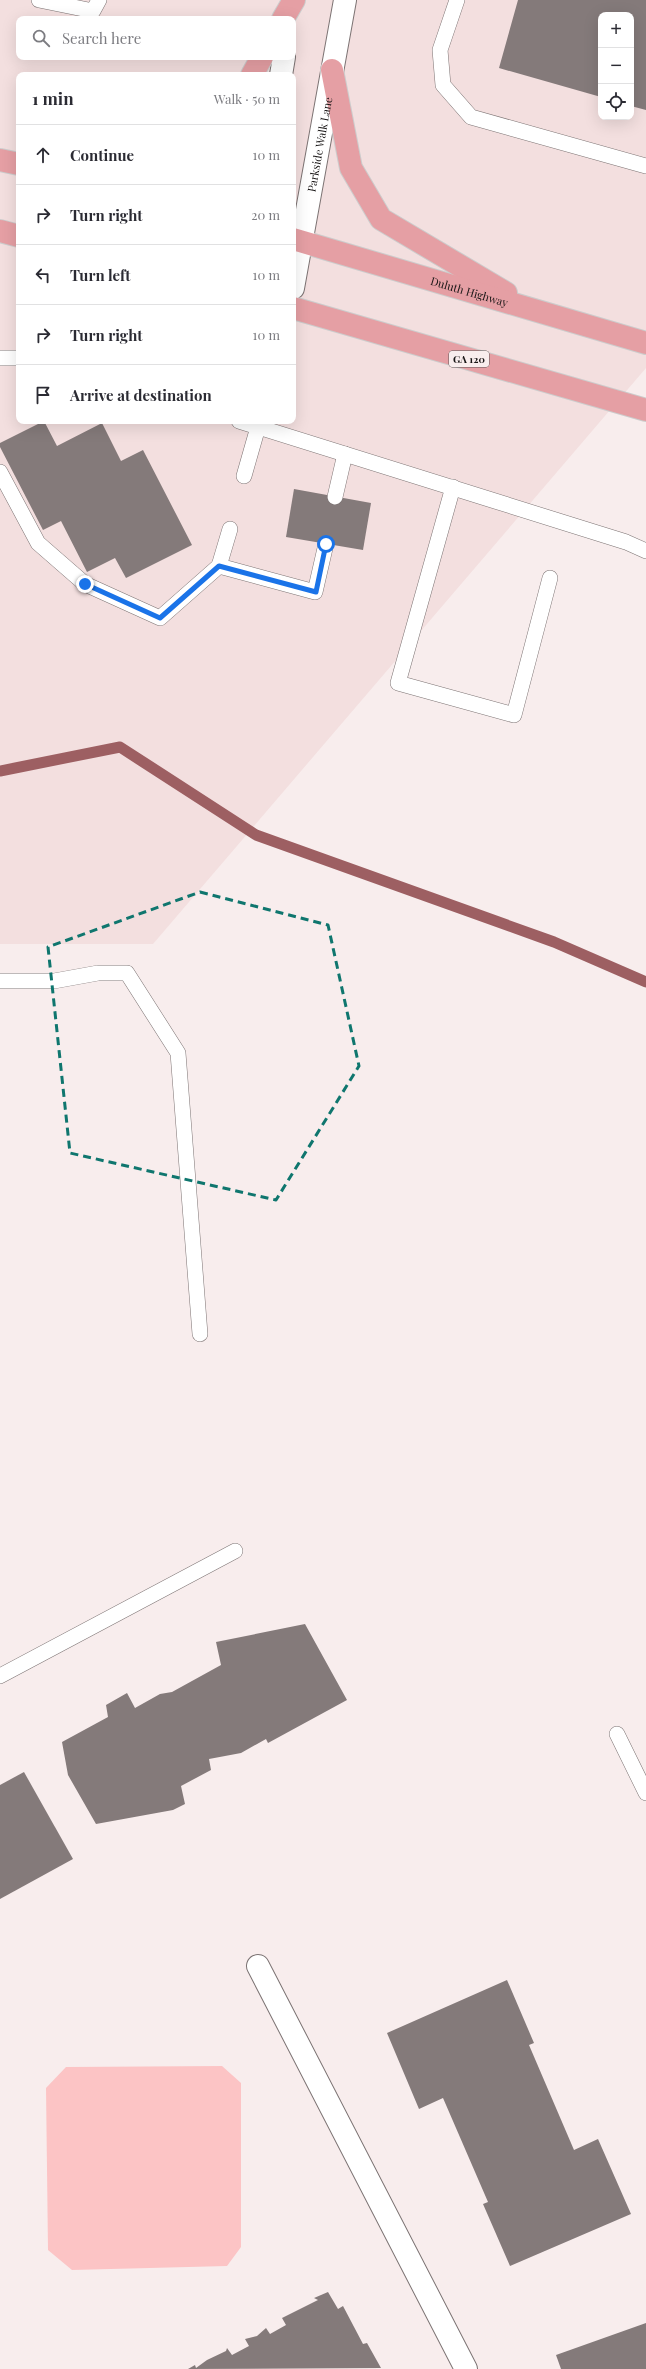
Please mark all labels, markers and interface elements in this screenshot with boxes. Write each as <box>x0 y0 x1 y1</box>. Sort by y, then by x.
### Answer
map controls <box>598 12 634 120</box>
button: + <box>598 12 634 48</box>
search box <box>16 16 296 60</box>
icon: search <box>30 27 52 49</box>
text: Search here <box>62 28 141 48</box>
button: − <box>598 48 634 84</box>
button: locate <box>598 84 634 120</box>
text: 1 min <box>32 87 74 109</box>
text: Walk · 50 m <box>214 90 280 107</box>
street label: Parkside Walk Lane <box>303 95 335 193</box>
icon: ahead <box>32 144 54 166</box>
text: Continue <box>70 145 134 165</box>
text: 10 m <box>253 146 280 163</box>
icon: right <box>32 204 54 226</box>
text: Turn right <box>70 205 143 225</box>
text: 20 m <box>251 206 280 223</box>
icon: left <box>32 264 54 286</box>
text: Turn left <box>70 265 131 285</box>
text: 10 m <box>253 266 280 283</box>
street label: Duluth Highway <box>429 272 511 310</box>
icon: right <box>32 324 54 346</box>
text: Turn right <box>70 325 143 345</box>
text: 10 m <box>253 326 280 343</box>
road number: GA 120 <box>449 351 489 367</box>
icon: arrive <box>32 384 54 406</box>
text: Arrive at destination <box>70 385 212 405</box>
route start <box>317 535 335 553</box>
route end <box>76 575 94 593</box>

